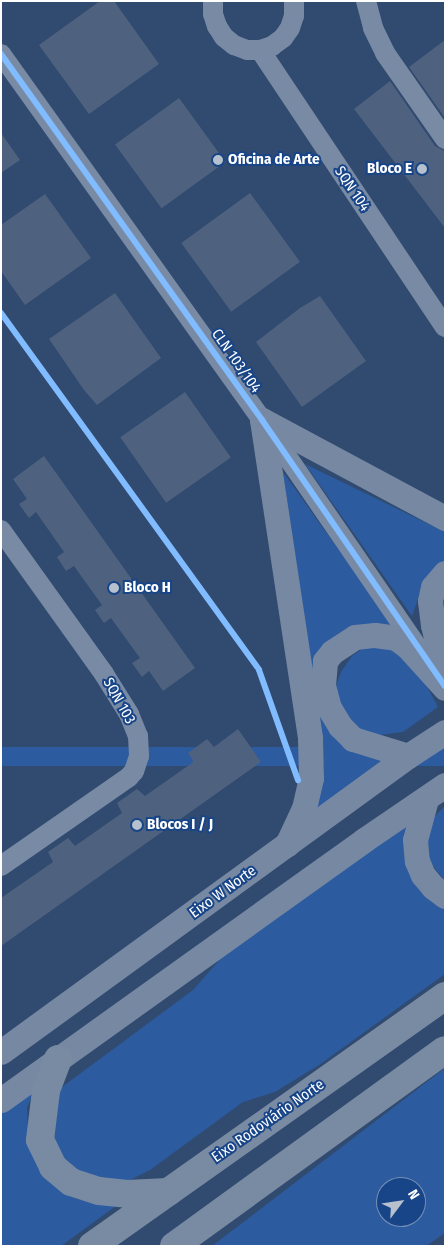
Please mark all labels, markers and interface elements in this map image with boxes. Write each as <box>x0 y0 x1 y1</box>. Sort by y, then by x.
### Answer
place label: Oficina de Arte <box>228 151 320 169</box>
marker: Oficina de Arte <box>212 154 224 166</box>
place label: Bloco E <box>367 160 412 178</box>
street label: SQN 104 <box>330 163 374 215</box>
marker: Bloco E <box>416 163 428 175</box>
street label: CLN 103/104 <box>207 326 265 396</box>
place label: Bloco H <box>124 579 171 597</box>
marker: Bloco H <box>108 582 120 594</box>
street label: SQN 103 <box>99 675 139 727</box>
place label: Blocos I / J <box>147 816 213 834</box>
marker: Blocos I / J <box>131 819 143 831</box>
street label: Eixo W Norte <box>186 862 260 922</box>
street label: Eixo Rodoviário Norte <box>208 1076 328 1166</box>
north arrow <box>376 1177 426 1227</box>
text: N <box>404 1187 423 1202</box>

